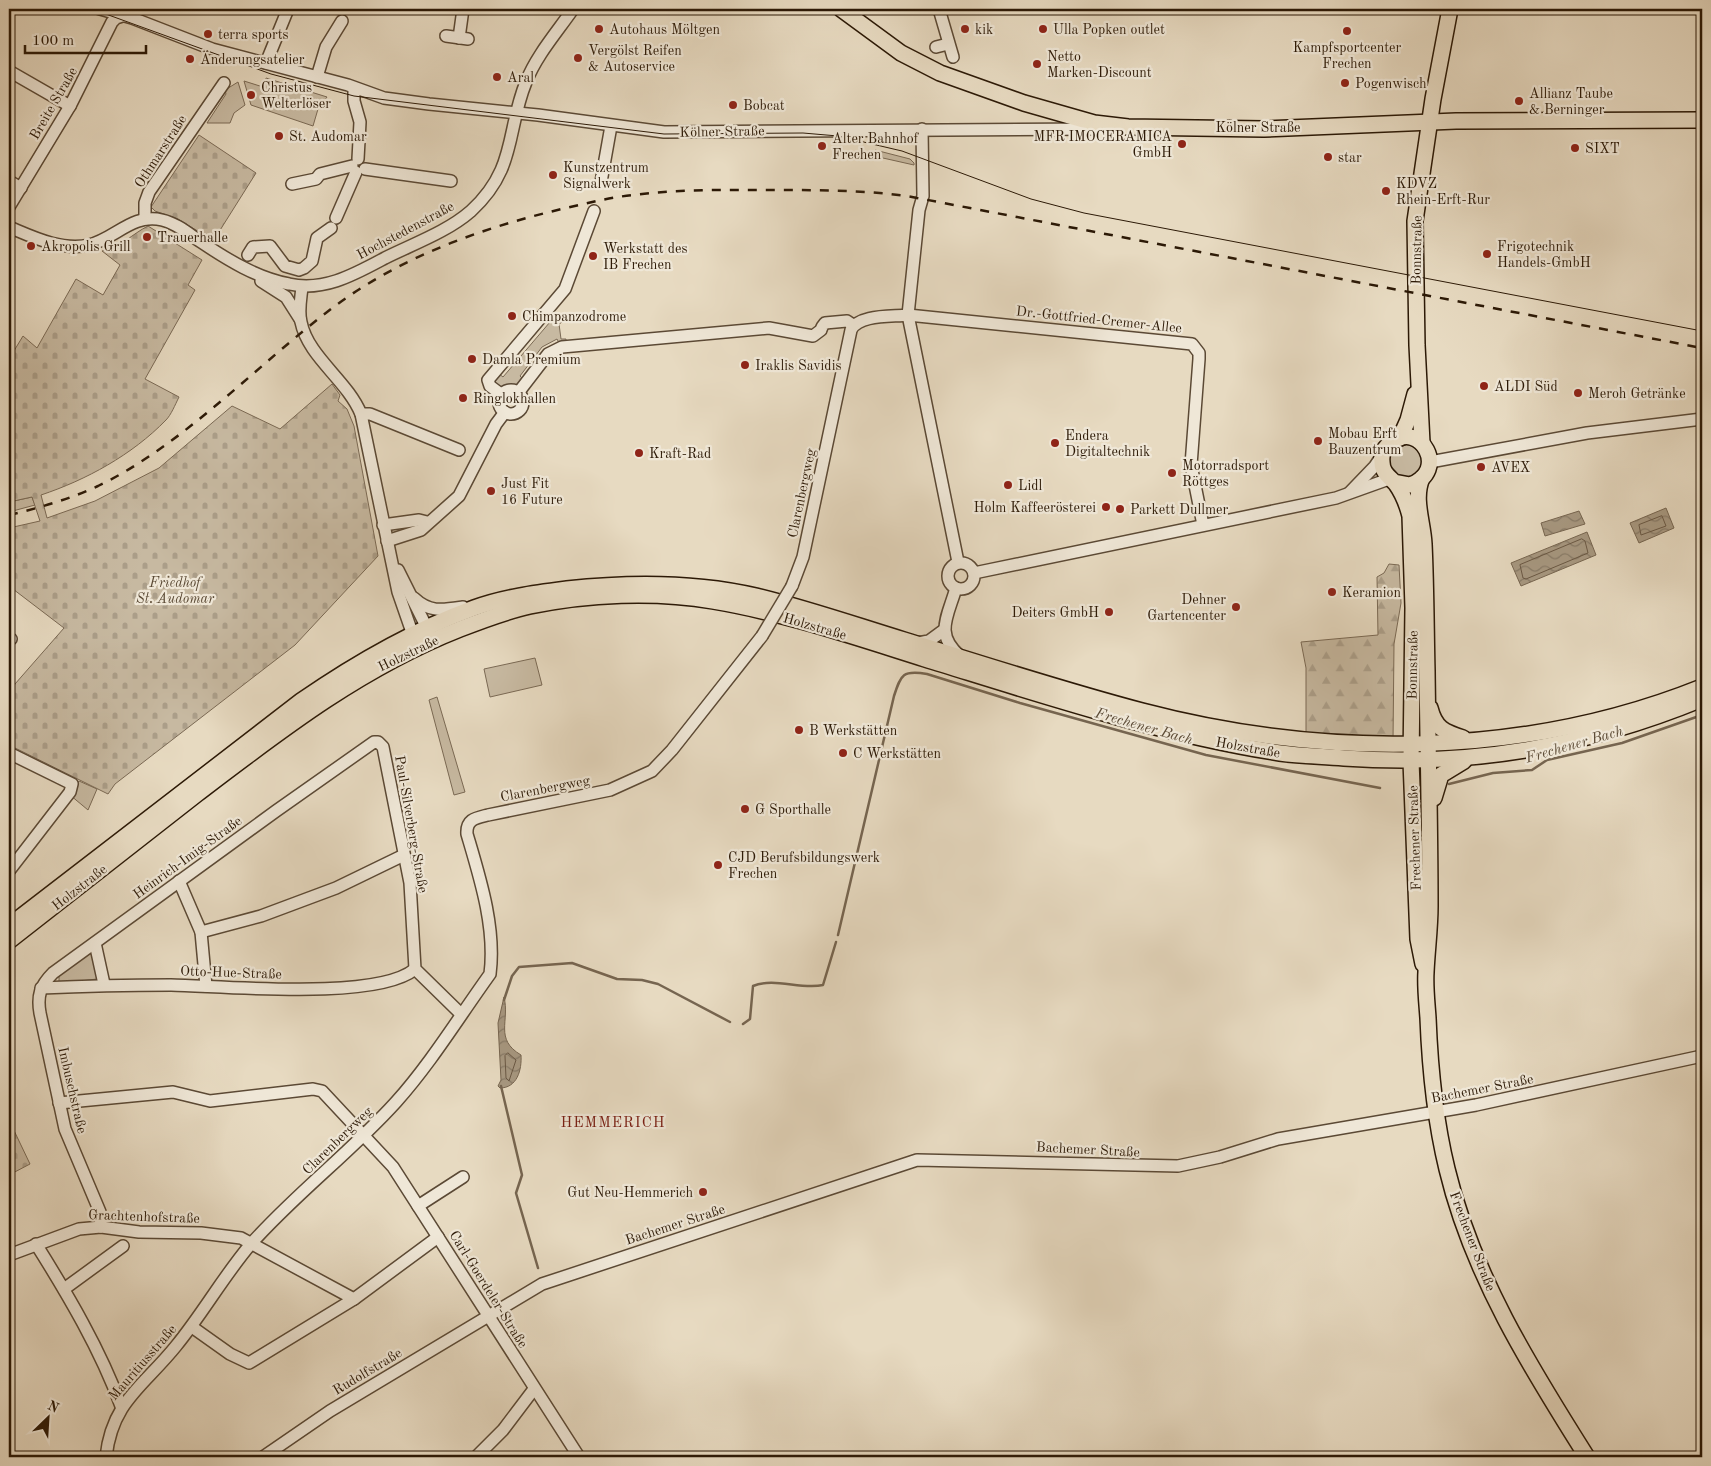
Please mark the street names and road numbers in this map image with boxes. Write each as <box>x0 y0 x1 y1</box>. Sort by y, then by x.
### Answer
street label: Breite Straße <box>28 65 80 142</box>
street label: Othmarstraße <box>132 113 189 190</box>
street label: Kölner Straße <box>1215 121 1301 135</box>
street label: Kölner Straße <box>679 124 765 140</box>
street label: Hochstedenstraße <box>355 199 456 262</box>
street label: Bonnstraße <box>1409 215 1425 285</box>
street label: Dr.-Gottfried-Cremer-Allee <box>1015 304 1183 336</box>
street label: Clarenbergweg <box>786 447 818 539</box>
street label: Holzstraße <box>781 611 848 643</box>
street label: Bonnstraße <box>1405 630 1421 700</box>
street label: Holzstraße <box>376 633 441 675</box>
street label: Holzstraße <box>1214 735 1281 761</box>
street label: Paul-Silverberg-Straße <box>392 754 430 894</box>
street label: Clarenbergweg <box>499 773 592 805</box>
street label: Frechener Straße <box>1406 785 1424 891</box>
street label: Heinrich-Imig-Straße <box>131 814 244 902</box>
street label: Holzstraße <box>50 862 110 913</box>
street label: Otto-Hue-Straße <box>180 964 282 982</box>
street label: Imbuschstraße <box>55 1046 89 1135</box>
street label: Bachemer Straße <box>1430 1072 1535 1106</box>
street label: Clarenbergweg <box>300 1104 376 1177</box>
street label: Bachemer Straße <box>1036 1140 1140 1160</box>
street label: Frechener Straße <box>1447 1190 1498 1293</box>
street label: Bachemer Straße <box>624 1202 727 1248</box>
street label: Grachtenhofstraße <box>88 1208 200 1226</box>
street label: Carl-Goerdeler-Straße <box>446 1229 530 1351</box>
street label: Mauritiusstraße <box>106 1322 179 1403</box>
street label: Rudolfstraße <box>331 1346 404 1398</box>

